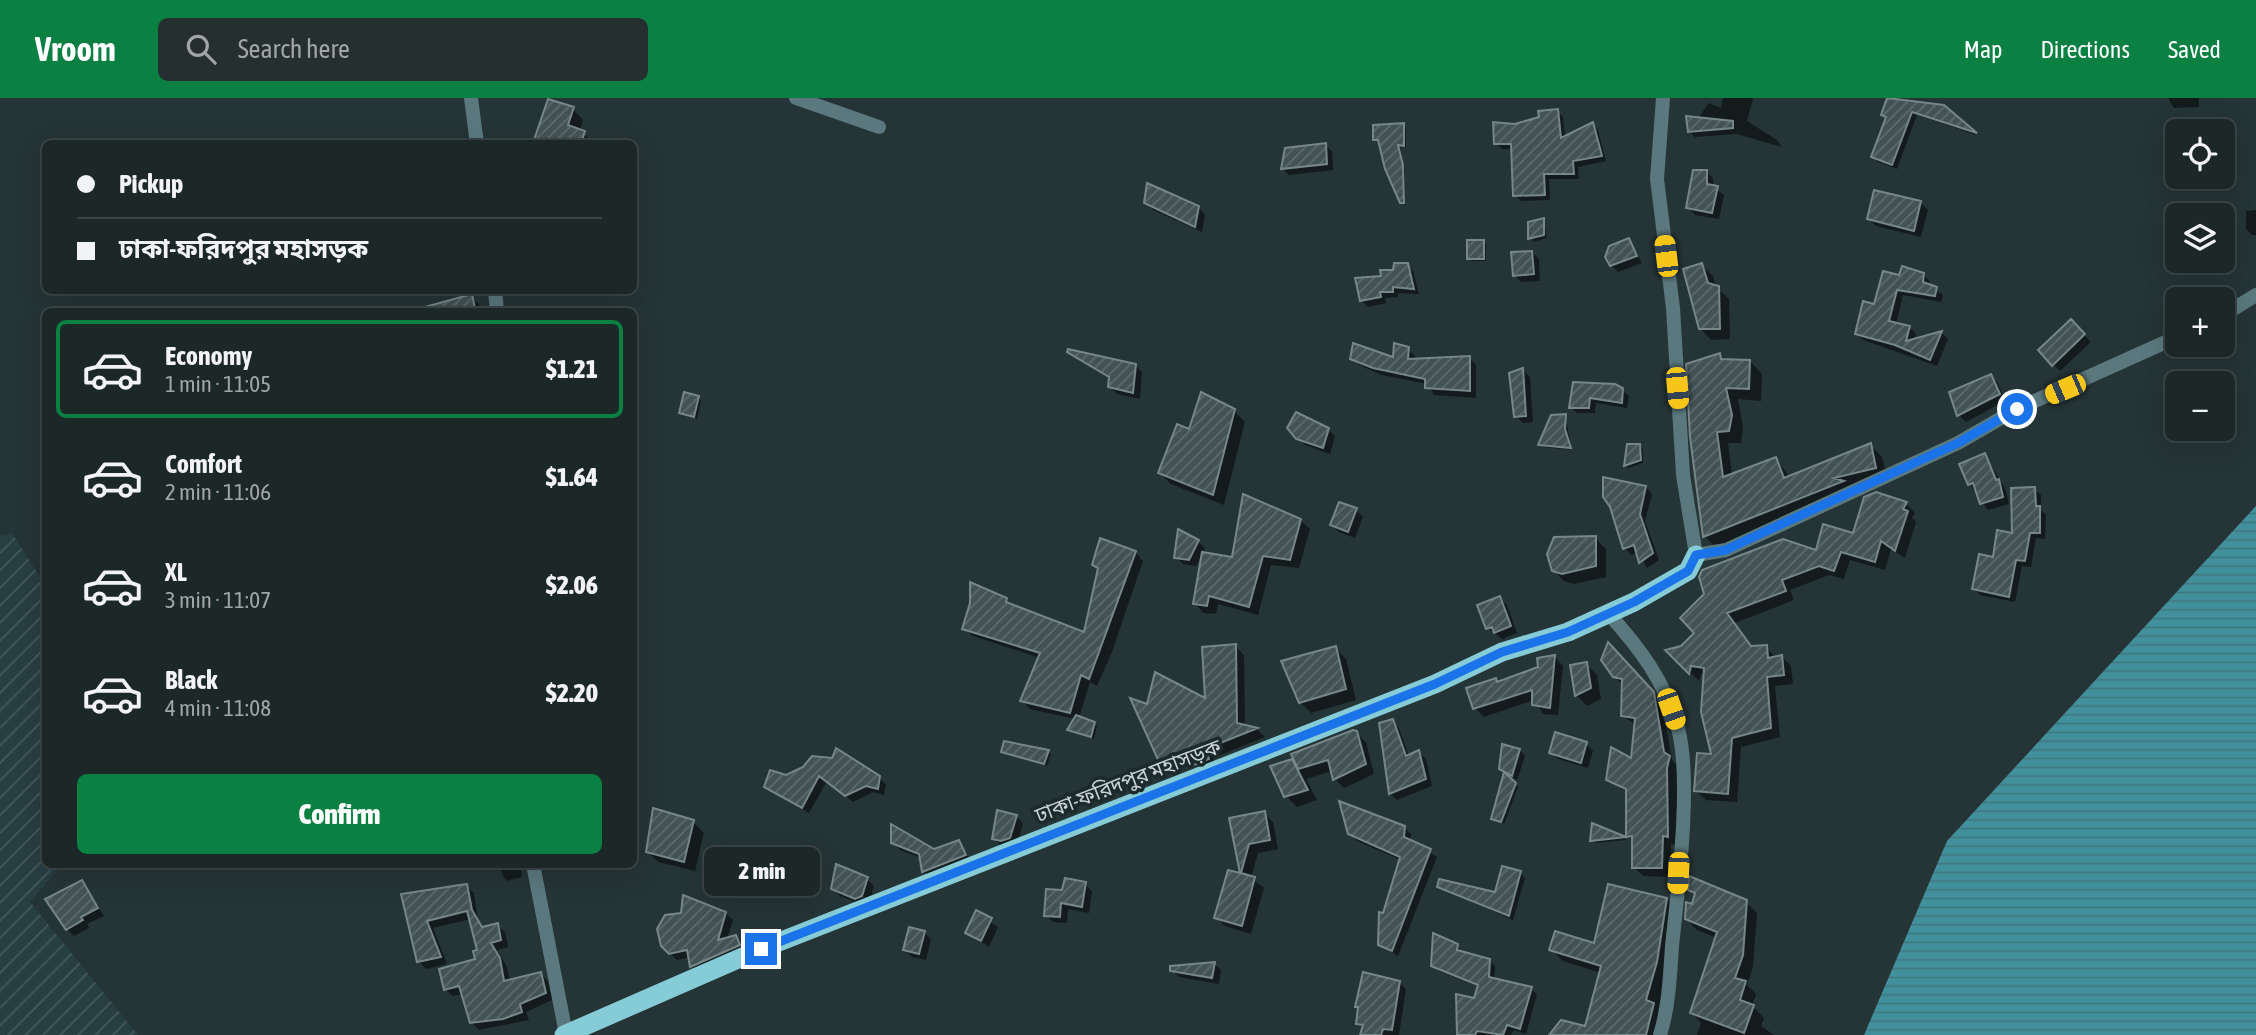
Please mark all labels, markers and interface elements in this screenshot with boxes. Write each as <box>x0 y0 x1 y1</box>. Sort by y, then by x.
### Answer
search box <box>158 18 648 81</box>
text: Vroom <box>35 30 116 68</box>
icon: search <box>182 30 220 68</box>
text: Search here <box>238 34 350 64</box>
text: Map <box>1964 36 2002 63</box>
text: Directions <box>2040 36 2130 63</box>
text: Saved <box>2168 36 2221 63</box>
map controls <box>2165 119 2235 441</box>
button: locate <box>2165 119 2235 189</box>
text: Pickup <box>119 169 183 199</box>
button: layers <box>2165 203 2235 273</box>
text: ঢাকা-ফরিদপুর মহাসড়ক <box>119 234 368 264</box>
car <box>1654 234 1679 278</box>
button: + <box>2165 287 2235 357</box>
icon: car <box>81 338 144 401</box>
text: Economy <box>165 341 252 371</box>
text: $1.21 <box>546 354 598 384</box>
car <box>1665 366 1690 410</box>
text: 1 min · 11:05 <box>165 371 271 397</box>
car <box>2042 371 2089 407</box>
button: − <box>2165 371 2235 441</box>
route start <box>2001 393 2033 425</box>
icon: car <box>81 446 144 509</box>
text: Comfort <box>165 449 242 479</box>
text: $1.64 <box>546 462 598 492</box>
text: 2 min · 11:06 <box>165 479 271 505</box>
icon: car <box>81 554 144 617</box>
text: XL <box>165 557 187 587</box>
text: $2.06 <box>546 570 598 600</box>
text: 3 min · 11:07 <box>165 587 271 613</box>
icon: car <box>81 662 144 725</box>
text: Black <box>165 665 217 695</box>
text: $2.20 <box>546 678 598 708</box>
car <box>1655 686 1688 732</box>
text: 4 min · 11:08 <box>165 695 271 721</box>
street label: ঢাকা-ফরিদপুর মহাসড়ক <box>1030 733 1225 828</box>
button: Confirm <box>77 774 602 854</box>
callout: 2 min <box>703 848 819 896</box>
car <box>1667 851 1690 895</box>
text: 2 min <box>739 858 785 884</box>
route end <box>745 933 777 965</box>

